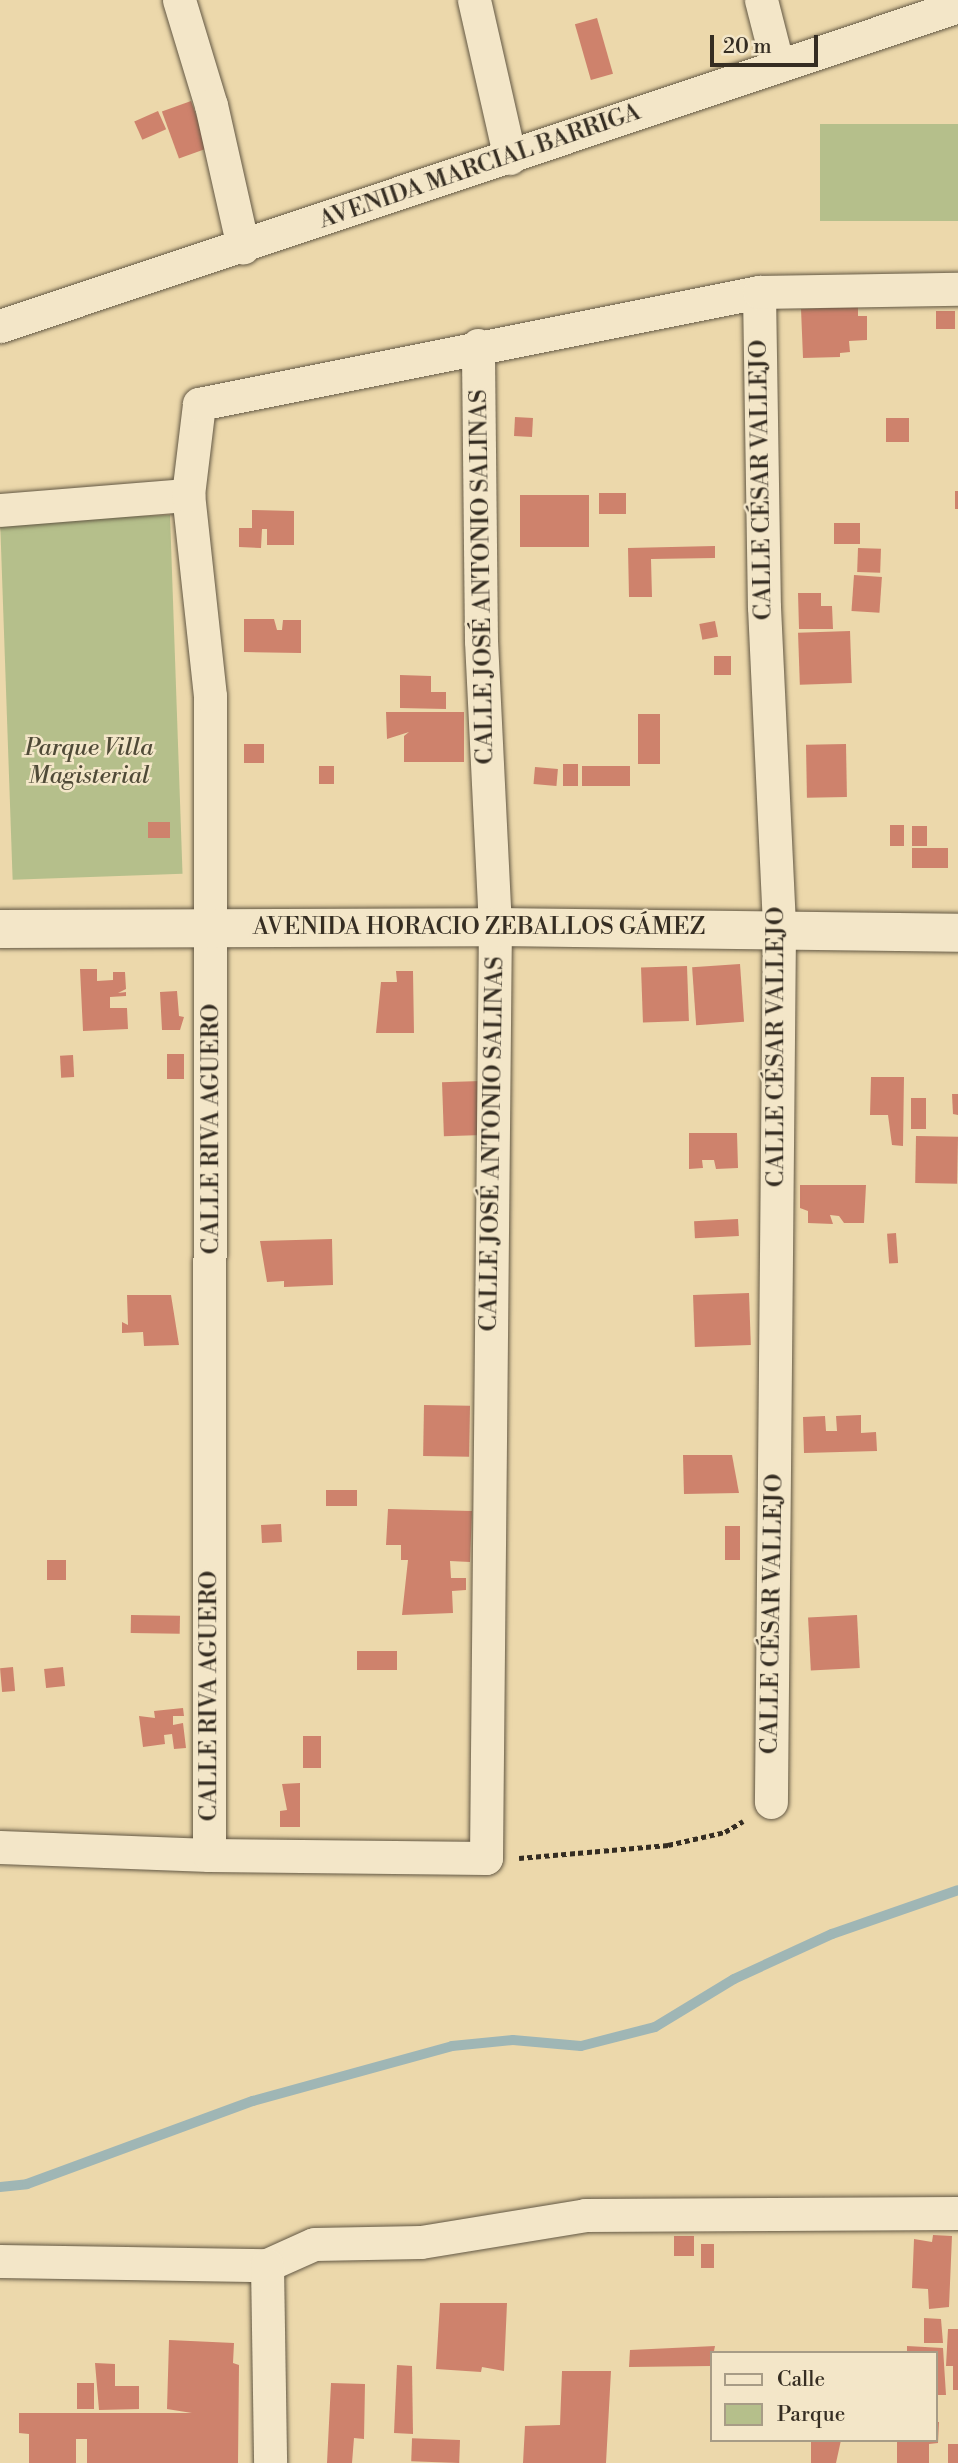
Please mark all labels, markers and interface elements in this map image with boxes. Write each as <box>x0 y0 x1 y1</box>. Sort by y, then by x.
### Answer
scale bar <box>713 21 822 65</box>
text: 20 m <box>723 34 772 60</box>
street label: AVENIDA MARCIAL BARRIGA <box>315 98 645 236</box>
street label: CALLE CÉSAR VALLEJO <box>745 339 779 621</box>
street label: CALLE JOSÉ ANTONIO SALINAS <box>465 389 501 765</box>
park label: Parque Villa Magisterial <box>25 735 153 791</box>
street label: CALLE CÉSAR VALLEJO <box>763 907 791 1187</box>
street label: AVENIDA HORACIO ZEBALLOS GÁMEZ <box>253 914 705 942</box>
street label: CALLE JOSÉ ANTONIO SALINAS <box>475 956 511 1332</box>
street label: CALLE RIVA AGUERO <box>198 1004 226 1254</box>
street label: CALLE CÉSAR VALLEJO <box>756 1473 790 1755</box>
street label: CALLE RIVA AGUERO <box>196 1571 224 1821</box>
legend <box>710 2351 937 2442</box>
text: Calle <box>777 2367 825 2393</box>
text: Parque <box>777 2402 845 2428</box>

